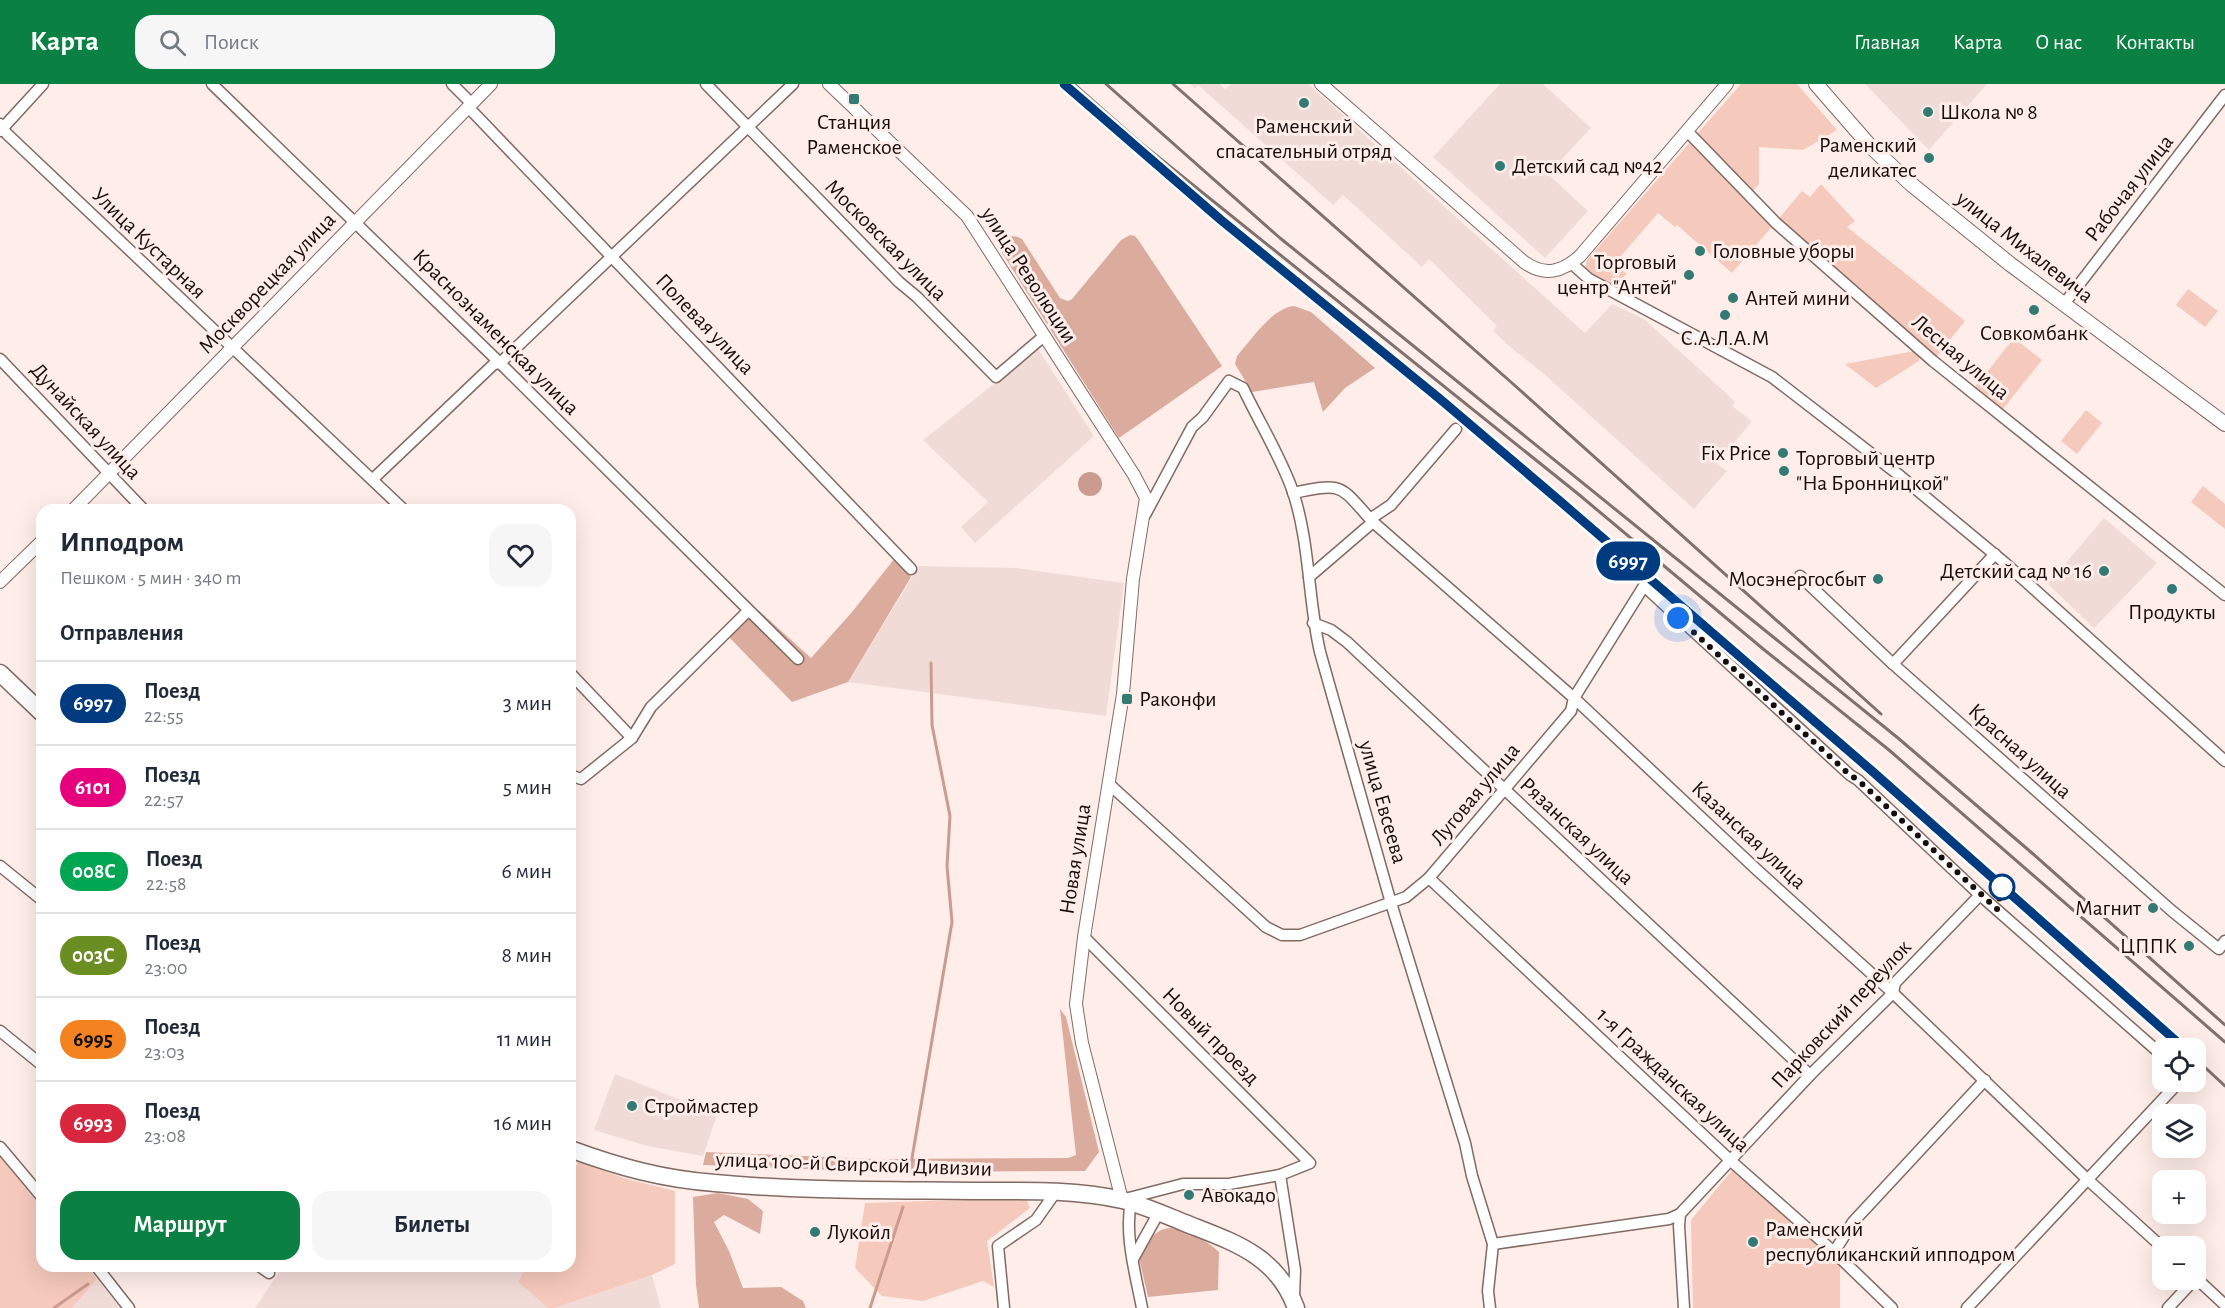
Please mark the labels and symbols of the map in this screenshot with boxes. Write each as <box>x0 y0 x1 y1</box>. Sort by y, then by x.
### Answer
marker: Станция Раменское <box>847 92 861 106</box>
marker: Раменский спасательный отряд <box>1297 96 1311 110</box>
place label: Школа № 8 <box>1940 101 2038 123</box>
marker: Школа № 8 <box>1921 105 1935 119</box>
place label: Станция Раменское <box>806 111 902 158</box>
place label: Раменский спасательный отряд <box>1216 115 1392 162</box>
street label: Рабочая улица <box>2081 130 2177 246</box>
place label: Раменский деликатес <box>1819 134 1917 181</box>
marker: Раменский деликатес <box>1922 151 1936 165</box>
place label: Детский сад №42 <box>1512 155 1663 177</box>
marker: Детский сад №42 <box>1493 159 1507 173</box>
street label: Московская улица <box>821 175 951 305</box>
street label: Улица Кустарная <box>88 183 210 303</box>
street label: улица Михалевича <box>1952 186 2098 307</box>
street label: улица Революции <box>976 202 1081 347</box>
street label: Москворецкая улица <box>194 208 340 358</box>
place label: Головные уборы <box>1712 240 1855 262</box>
marker: Головные уборы <box>1693 244 1707 258</box>
street label: Краснознаменская улица <box>409 245 583 419</box>
place label: Торговый центр "Антей" <box>1557 251 1677 298</box>
marker: Торговый центр "Антей" <box>1682 268 1696 282</box>
street label: Полевая улица <box>652 269 758 379</box>
place label: Антей мини <box>1745 287 1850 309</box>
marker: Антей мини <box>1726 291 1740 305</box>
marker: Совкомбанк <box>2027 303 2041 317</box>
marker: С.А.Л.А.М <box>1718 308 1732 322</box>
street label: Лесная улица <box>1908 310 2014 404</box>
place label: Совкомбанк <box>1980 322 2088 344</box>
place label: С.А.Л.А.М <box>1681 327 1769 349</box>
street label: Дунайская улица <box>27 358 145 484</box>
place label: Fix Price <box>1701 442 1771 464</box>
marker: Fix Price <box>1776 446 1790 460</box>
place label: Торговый центр "На Бронницкой" <box>1796 447 1949 494</box>
marker: Торговый центр "На Бронницкой" <box>1777 464 1791 478</box>
line badge: 6997 <box>1586 542 1670 580</box>
place label: Детский сад № 16 <box>1940 560 2092 582</box>
marker: Детский сад № 16 <box>2097 564 2111 578</box>
place label: Мосэнергосбыт <box>1728 568 1867 590</box>
marker: Мосэнергосбыт <box>1871 572 1885 586</box>
marker: Продукты <box>2165 582 2179 596</box>
place label: Продукты <box>2128 601 2216 623</box>
your location <box>1663 603 1693 633</box>
place label: Раконфи <box>1139 688 1217 710</box>
marker: Раконфи <box>1120 692 1134 706</box>
street label: Красная улица <box>1964 699 2076 803</box>
street label: улица Евсеева <box>1355 737 1411 866</box>
street label: Луговая улица <box>1426 739 1524 849</box>
street label: Рязанская улица <box>1516 773 1638 889</box>
street label: Казанская улица <box>1688 777 1810 893</box>
street label: Новая улица <box>1055 802 1095 916</box>
unlabelled marker <box>1989 874 2015 900</box>
place label: Магнит <box>2075 897 2142 919</box>
marker: Магнит <box>2146 901 2160 915</box>
place label: ЦППК <box>2120 935 2177 957</box>
street label: Парковский переулок <box>1767 936 1915 1092</box>
marker: ЦППК <box>2182 939 2196 953</box>
street label: Новый проезд <box>1158 983 1264 1089</box>
street label: 1-я Гражданская улица <box>1592 1004 1754 1156</box>
place label: Строймастер <box>644 1095 758 1117</box>
marker: Строймастер <box>625 1099 639 1113</box>
street label: улица 100-й Свирской Дивизии <box>714 1148 993 1180</box>
place label: Авокадо <box>1201 1184 1276 1206</box>
marker: Авокадо <box>1182 1188 1196 1202</box>
place label: Раменский республиканский ипподром <box>1765 1218 2015 1265</box>
place label: Лукойл <box>827 1221 891 1243</box>
marker: Лукойл <box>808 1225 822 1239</box>
marker: Раменский республиканский ипподром <box>1746 1235 1760 1249</box>

